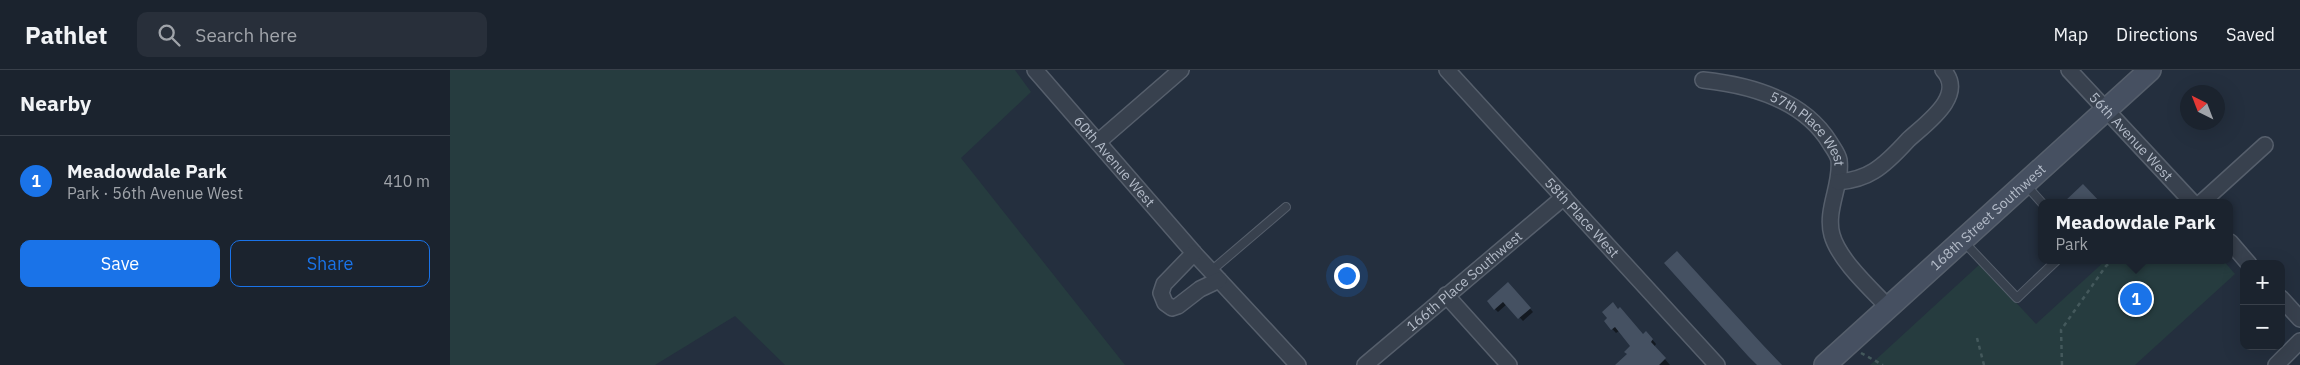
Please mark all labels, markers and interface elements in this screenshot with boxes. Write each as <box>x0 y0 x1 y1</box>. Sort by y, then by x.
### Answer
search box <box>137 12 487 57</box>
text: Pathlet <box>25 19 107 51</box>
icon: search <box>155 21 183 49</box>
text: Search here <box>195 23 297 47</box>
text: Map <box>2053 23 2088 46</box>
text: Directions <box>2116 23 2198 46</box>
text: Saved <box>2226 23 2275 46</box>
north arrow <box>2180 85 2225 130</box>
street label: 57th Place West <box>1767 87 1848 167</box>
street label: 56th Avenue West <box>2085 88 2177 185</box>
text: Nearby <box>20 89 91 117</box>
street label: 60th Avenue West <box>1070 112 1159 211</box>
text: Meadowdale Park <box>67 159 227 183</box>
street label: 168th Street Southwest <box>1926 160 2050 274</box>
text: 1 <box>31 171 41 191</box>
text: 410 m <box>383 171 430 191</box>
street label: 58th Place West <box>1541 174 1623 261</box>
text: Park · 56th Avenue West <box>67 183 243 203</box>
popup <box>2038 199 2233 264</box>
text: Meadowdale Park <box>2056 210 2215 234</box>
street label: 166th Place Southwest <box>1403 227 1526 335</box>
text: Park <box>2056 234 2088 254</box>
button: Save <box>20 240 220 287</box>
button: Share <box>230 240 430 287</box>
map controls <box>2240 260 2285 350</box>
button: + <box>2240 260 2285 305</box>
your location <box>1334 263 1360 289</box>
pin: 1 <box>2120 280 2152 318</box>
button: − <box>2240 305 2285 350</box>

